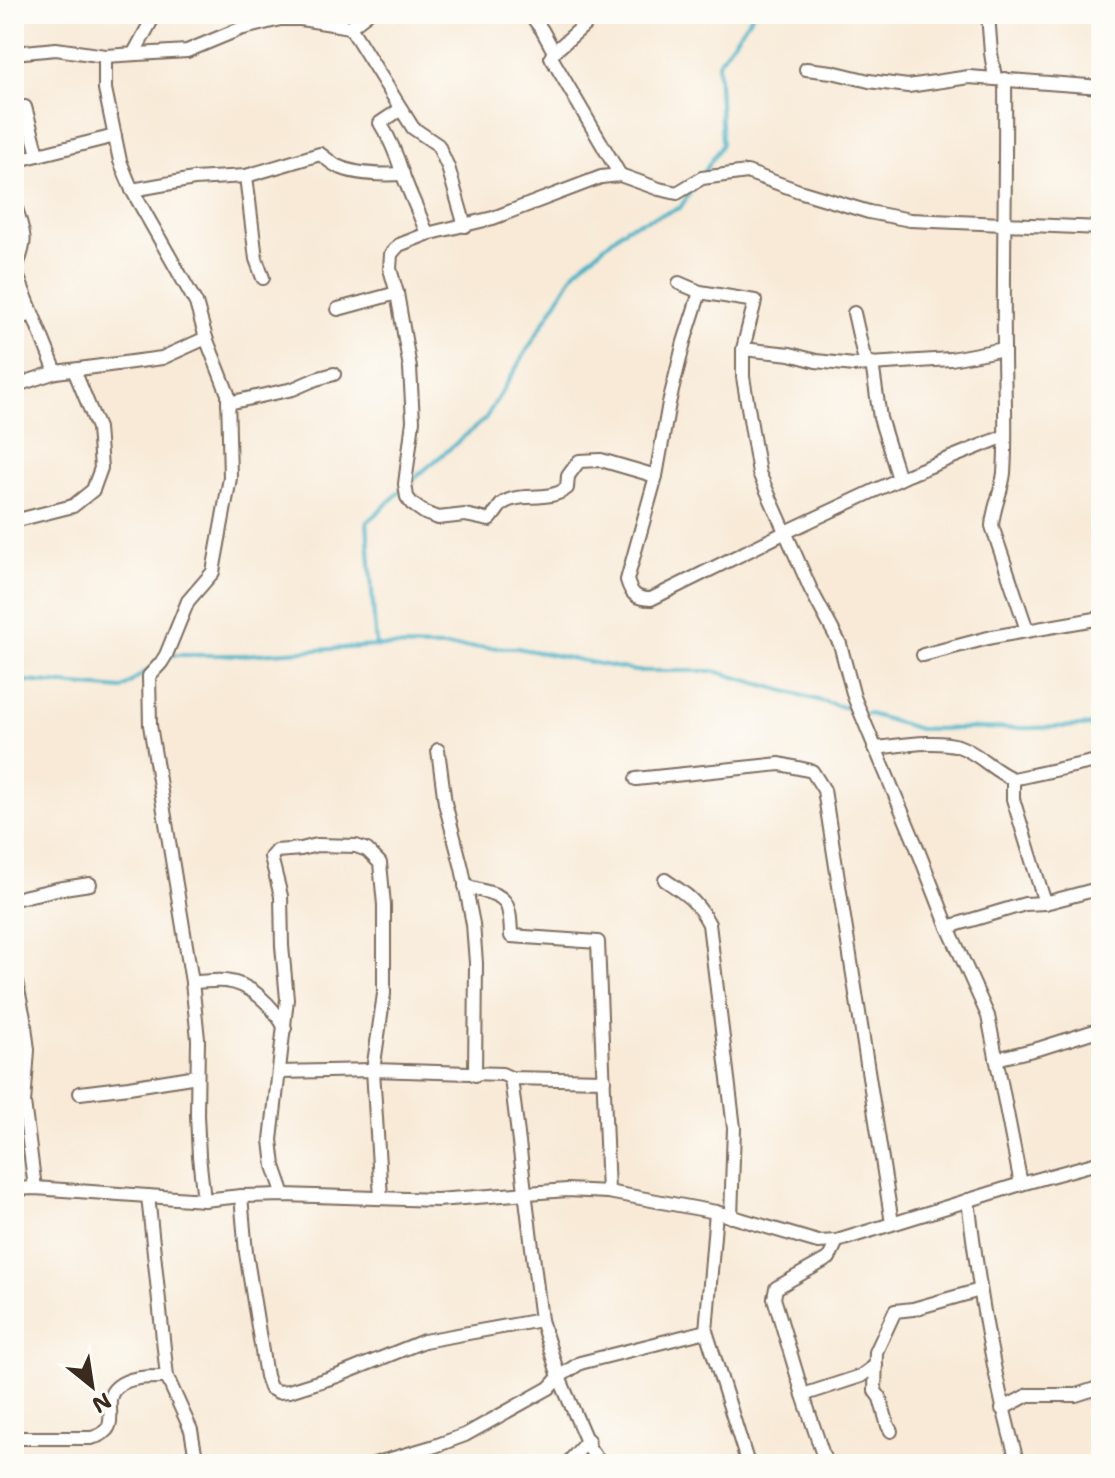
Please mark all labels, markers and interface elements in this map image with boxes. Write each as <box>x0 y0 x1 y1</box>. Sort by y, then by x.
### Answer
north arrow <box>52 1346 132 1426</box>
text: N <box>87 1386 117 1420</box>

